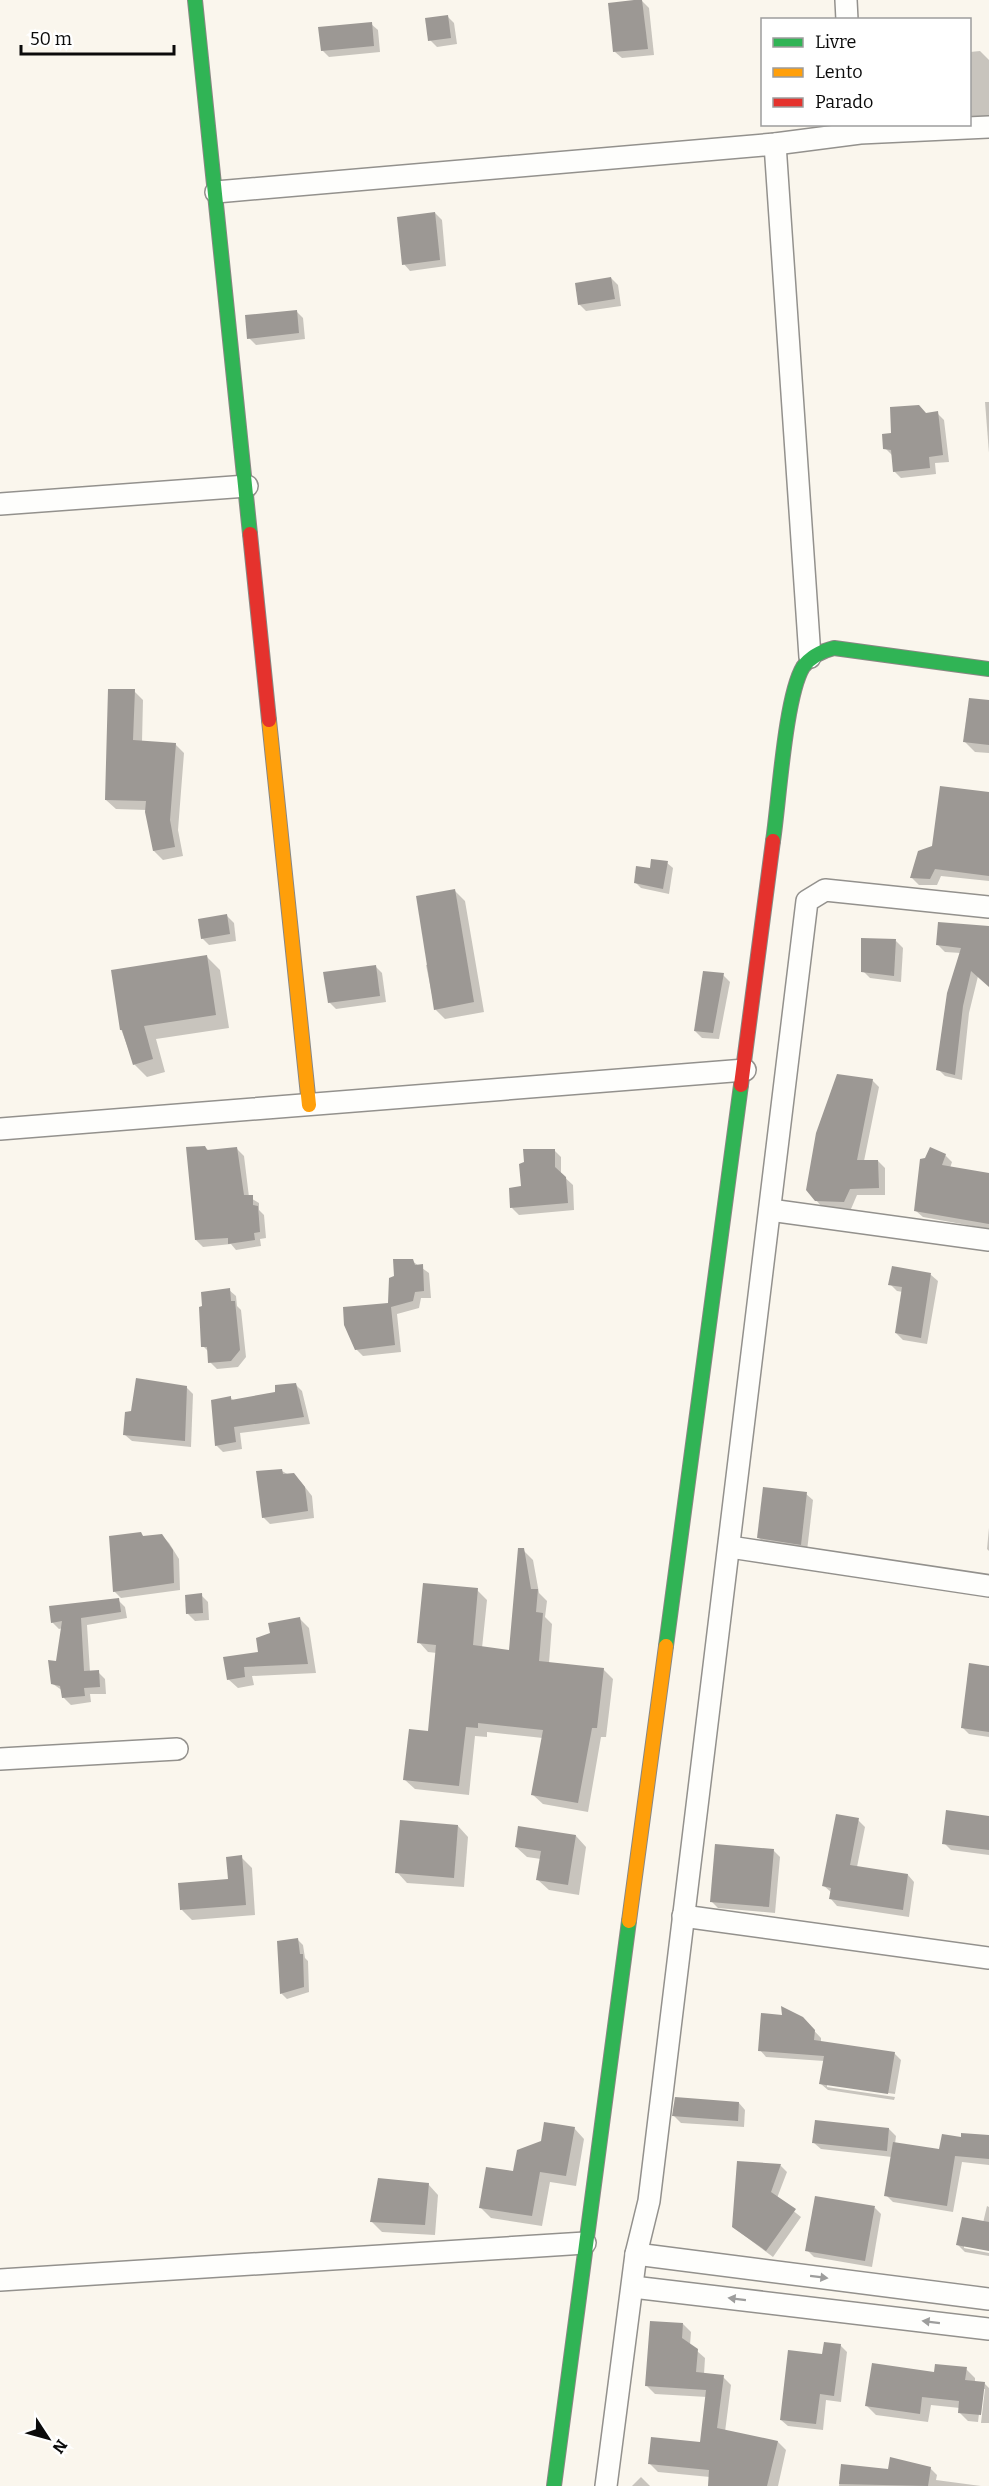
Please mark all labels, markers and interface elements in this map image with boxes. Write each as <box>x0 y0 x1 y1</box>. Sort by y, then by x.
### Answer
scale bar <box>21 18 174 56</box>
legend <box>761 18 971 126</box>
text: 50 m <box>30 28 72 50</box>
text: Livre <box>815 31 856 53</box>
text: Lento <box>815 61 863 83</box>
text: Parado <box>815 91 873 113</box>
one-way arrow <box>810 2273 829 2282</box>
one-way arrow <box>728 2294 747 2304</box>
one-way arrow <box>921 2317 940 2327</box>
north arrow <box>18 2408 78 2468</box>
text: N <box>48 2436 71 2457</box>

